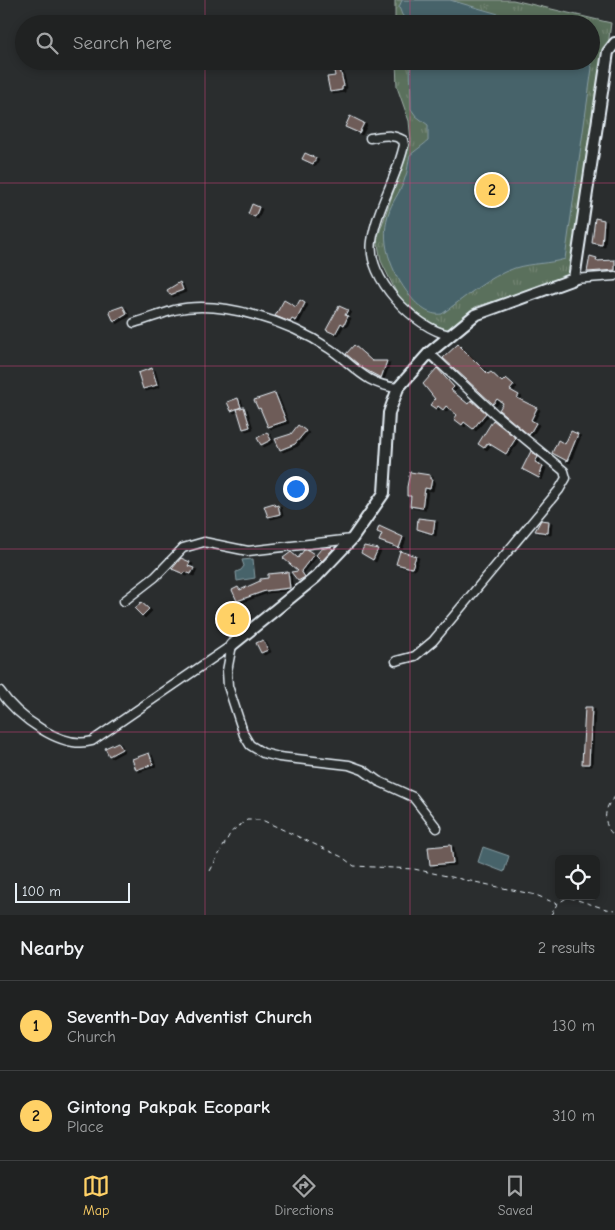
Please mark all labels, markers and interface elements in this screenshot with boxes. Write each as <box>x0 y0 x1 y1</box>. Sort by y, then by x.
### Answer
search box <box>15 15 600 70</box>
icon: search <box>33 29 61 57</box>
text: Search here <box>73 32 172 54</box>
pin: 2 <box>476 171 508 209</box>
your location <box>283 476 309 502</box>
pin: 1 <box>217 600 249 638</box>
map controls <box>555 855 600 900</box>
button: locate <box>555 855 600 900</box>
scale bar <box>15 880 130 903</box>
text: 100 m <box>22 883 61 900</box>
text: Nearby <box>20 936 84 960</box>
text: 2 results <box>538 939 595 957</box>
text: Seventh-Day Adventist Church <box>67 1006 312 1028</box>
text: 1 <box>33 1017 39 1035</box>
text: 130 m <box>552 1017 595 1035</box>
text: Church <box>67 1028 116 1046</box>
text: Gintong Pakpak Ecopark <box>67 1096 270 1118</box>
text: 2 <box>32 1107 40 1125</box>
text: 310 m <box>552 1107 595 1125</box>
text: Place <box>67 1118 103 1136</box>
tab: Map <box>82 1172 110 1219</box>
tab: Directions <box>274 1172 334 1219</box>
tab: Saved <box>498 1172 533 1219</box>

